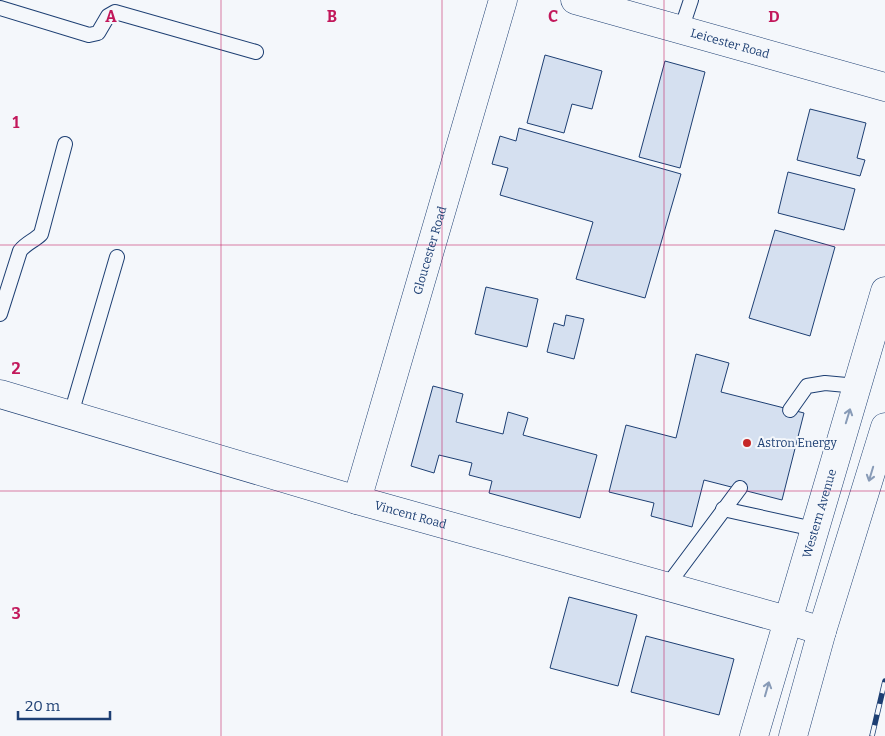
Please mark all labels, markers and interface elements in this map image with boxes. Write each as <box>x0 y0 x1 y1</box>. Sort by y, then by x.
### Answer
text: A <box>105 7 117 26</box>
text: B <box>327 7 337 26</box>
text: C <box>548 7 558 26</box>
text: D <box>768 7 780 26</box>
street label: Leicester Road <box>689 26 771 61</box>
text: 1 <box>13 113 20 132</box>
street label: Gloucester Road <box>410 205 449 296</box>
text: 2 <box>11 359 21 378</box>
one-way arrow <box>843 408 853 424</box>
place label: Astron Energy <box>757 436 837 450</box>
marker: Astron Energy <box>741 437 753 449</box>
one-way arrow <box>865 466 875 482</box>
street label: Western Avenue <box>800 467 839 560</box>
street label: Vincent Road <box>373 498 448 532</box>
text: 3 <box>11 604 21 623</box>
one-way arrow <box>763 682 773 698</box>
scale bar <box>18 688 110 720</box>
text: 20 m <box>25 697 61 715</box>

